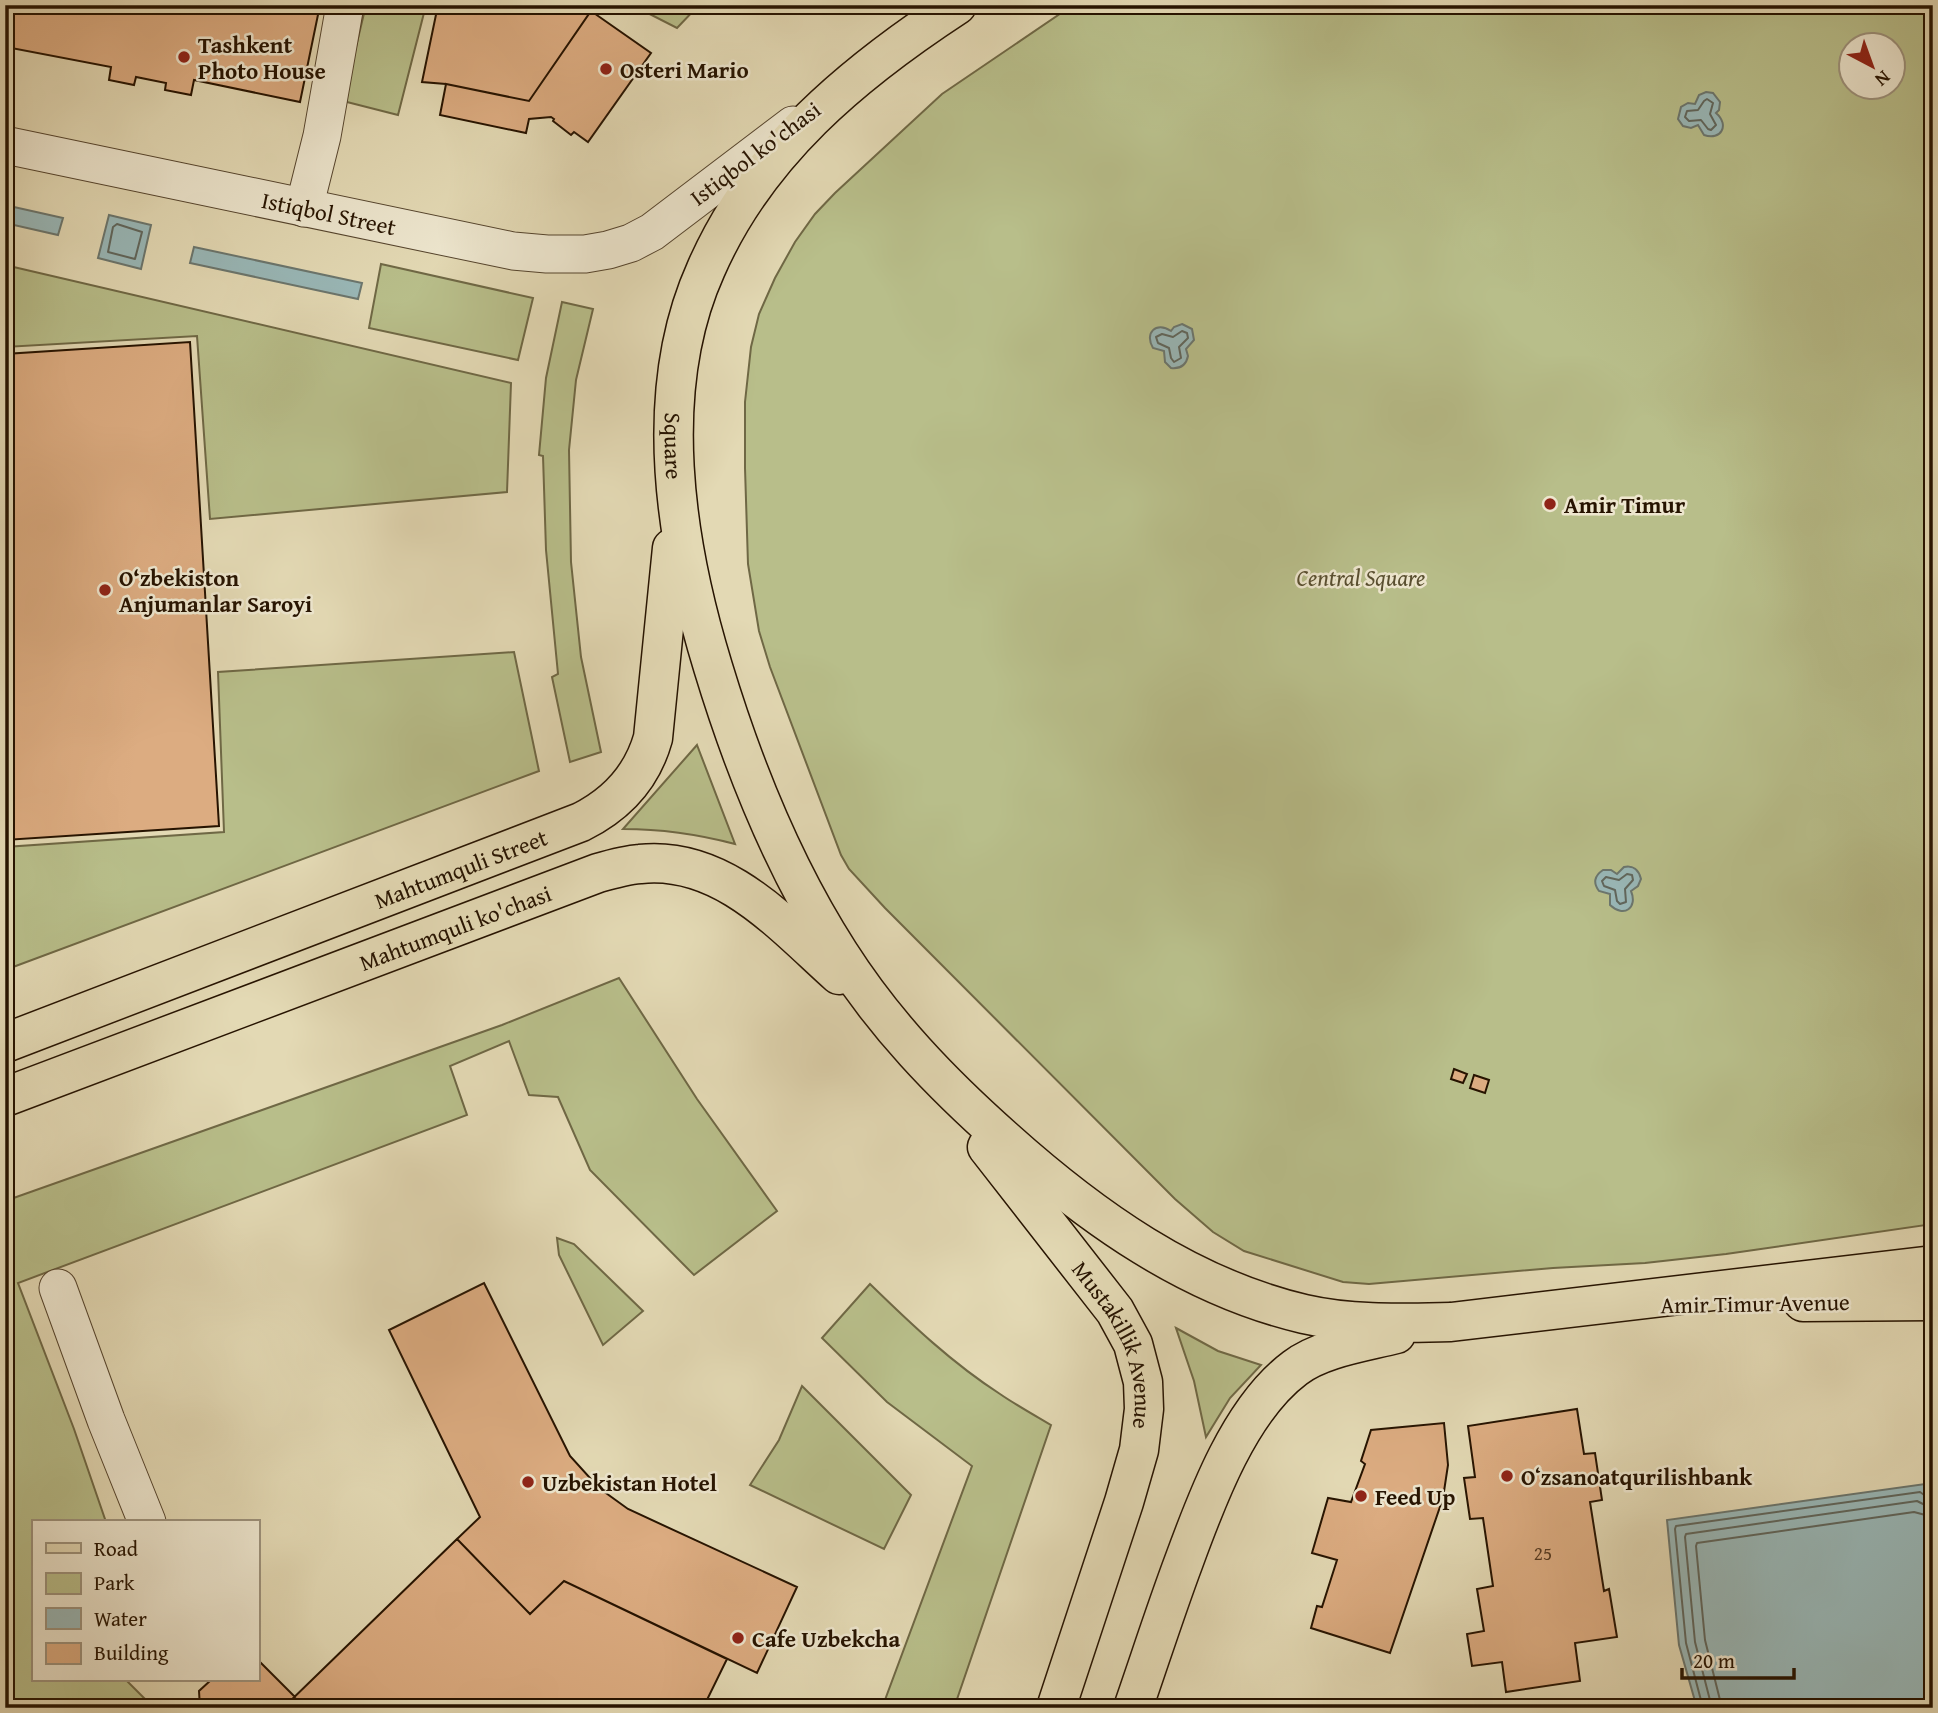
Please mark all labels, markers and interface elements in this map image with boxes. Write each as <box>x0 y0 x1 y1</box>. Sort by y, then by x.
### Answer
place label: Tashkent Photo House <box>198 28 326 87</box>
north arrow <box>1836 32 1906 102</box>
marker: Tashkent Photo House <box>176 49 192 65</box>
place label: Osteri Mario <box>620 53 749 86</box>
marker: Osteri Mario <box>598 61 614 77</box>
text: N <box>1869 64 1897 94</box>
street label: Istiqbol ko'chasi <box>683 93 827 213</box>
street label: Istiqbol Street <box>259 183 399 243</box>
street label: Square <box>657 412 692 480</box>
place label: Amir Timur <box>1564 488 1686 521</box>
marker: Amir Timur <box>1542 496 1558 512</box>
place label: O‘zbekiston Anjumanlar Saroyi <box>119 561 312 620</box>
park label: Central Square <box>1297 561 1425 594</box>
marker: O‘zbekiston Anjumanlar Saroyi <box>97 582 113 598</box>
street label: Mahtumquli Street <box>369 820 552 916</box>
street label: Mahtumquli ko'chasi <box>354 876 556 978</box>
street label: Mustakillik Avenue <box>1065 1253 1161 1431</box>
street label: Amir Timur Avenue <box>1660 1285 1850 1321</box>
place label: Oʻzsanoatqurilishbank <box>1521 1460 1753 1493</box>
place label: Uzbekistan Hotel <box>542 1466 717 1499</box>
marker: Oʻzsanoatqurilishbank <box>1499 1468 1515 1484</box>
marker: Uzbekistan Hotel <box>520 1474 536 1490</box>
place label: Feed Up <box>1375 1480 1455 1513</box>
marker: Feed Up <box>1353 1488 1369 1504</box>
legend <box>32 1520 259 1682</box>
text: Road <box>94 1533 139 1564</box>
house number: 25 <box>1534 1539 1552 1567</box>
text: Park <box>94 1567 135 1598</box>
text: Water <box>94 1603 147 1634</box>
place label: Cafe Uzbekcha <box>752 1622 900 1655</box>
marker: Cafe Uzbekcha <box>730 1630 746 1646</box>
scale bar <box>1682 1636 1794 1680</box>
text: Building <box>94 1637 169 1668</box>
text: 20 m <box>1693 1645 1735 1676</box>

